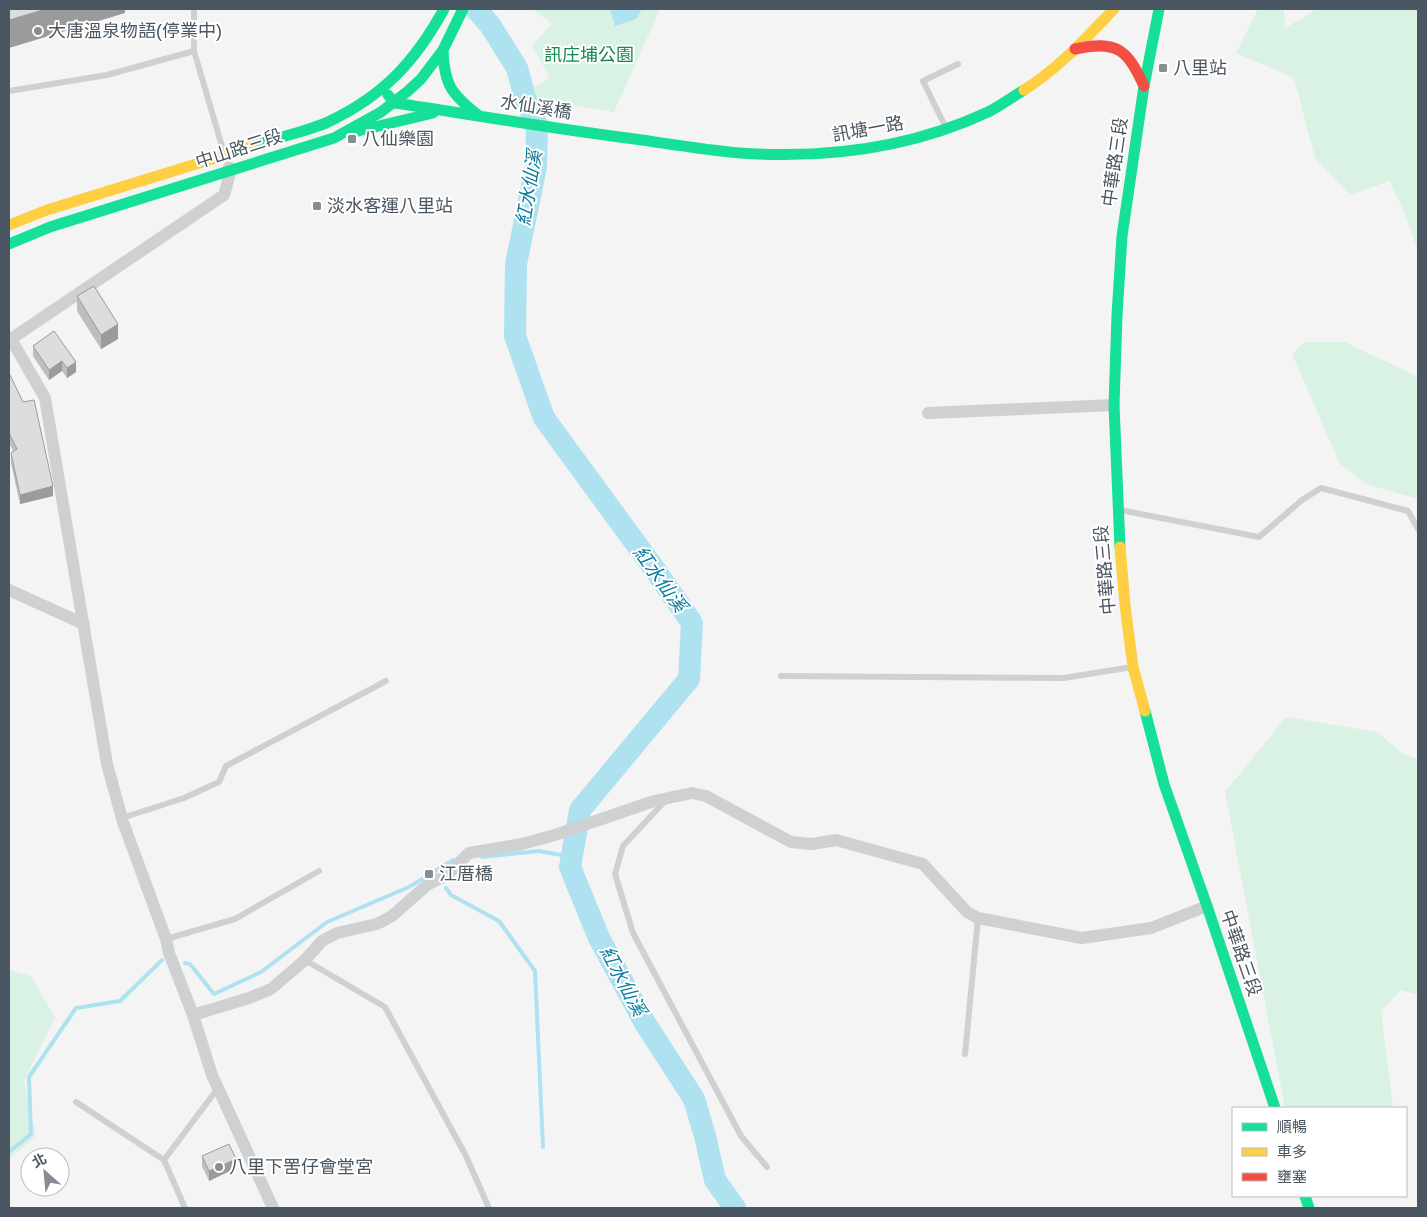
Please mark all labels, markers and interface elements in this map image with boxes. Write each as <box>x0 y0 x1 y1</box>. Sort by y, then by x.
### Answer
place label: 大唐溫泉物語(停業中) <box>48 21 222 41</box>
marker: 大唐溫泉物語(停業中) <box>32 25 44 37</box>
park label: 訊庄埔公園 <box>544 45 634 65</box>
place label: 八里站 <box>1173 58 1227 78</box>
marker: 八里站 <box>1157 62 1169 74</box>
street label: 水仙溪橋 <box>499 91 573 123</box>
street label: 訊塘一路 <box>831 113 905 145</box>
street label: 中華路三段 <box>1099 116 1131 208</box>
street label: 中山路三段 <box>193 126 285 172</box>
place label: 八仙樂園 <box>362 129 434 149</box>
marker: 八仙樂園 <box>346 133 358 145</box>
water label: 紅水仙溪 <box>513 146 546 227</box>
place label: 淡水客運八里站 <box>327 196 453 216</box>
marker: 淡水客運八里站 <box>311 200 323 212</box>
street label: 中華路三段 <box>1091 524 1119 616</box>
water label: 紅水仙溪 <box>629 542 693 618</box>
place label: 江厝橋 <box>439 864 493 884</box>
marker: 江厝橋 <box>423 868 435 880</box>
street label: 中華路三段 <box>1217 907 1265 999</box>
water label: 紅水仙溪 <box>596 943 652 1022</box>
legend <box>1232 1107 1407 1197</box>
text: 順暢 <box>1277 1118 1307 1135</box>
text: 車多 <box>1277 1143 1307 1160</box>
north arrow <box>20 1147 70 1197</box>
text: 北 <box>29 1150 49 1171</box>
place label: 八里下罟仔會堂宮 <box>229 1157 373 1177</box>
marker: 八里下罟仔會堂宮 <box>213 1161 225 1173</box>
text: 壅塞 <box>1277 1168 1307 1185</box>

